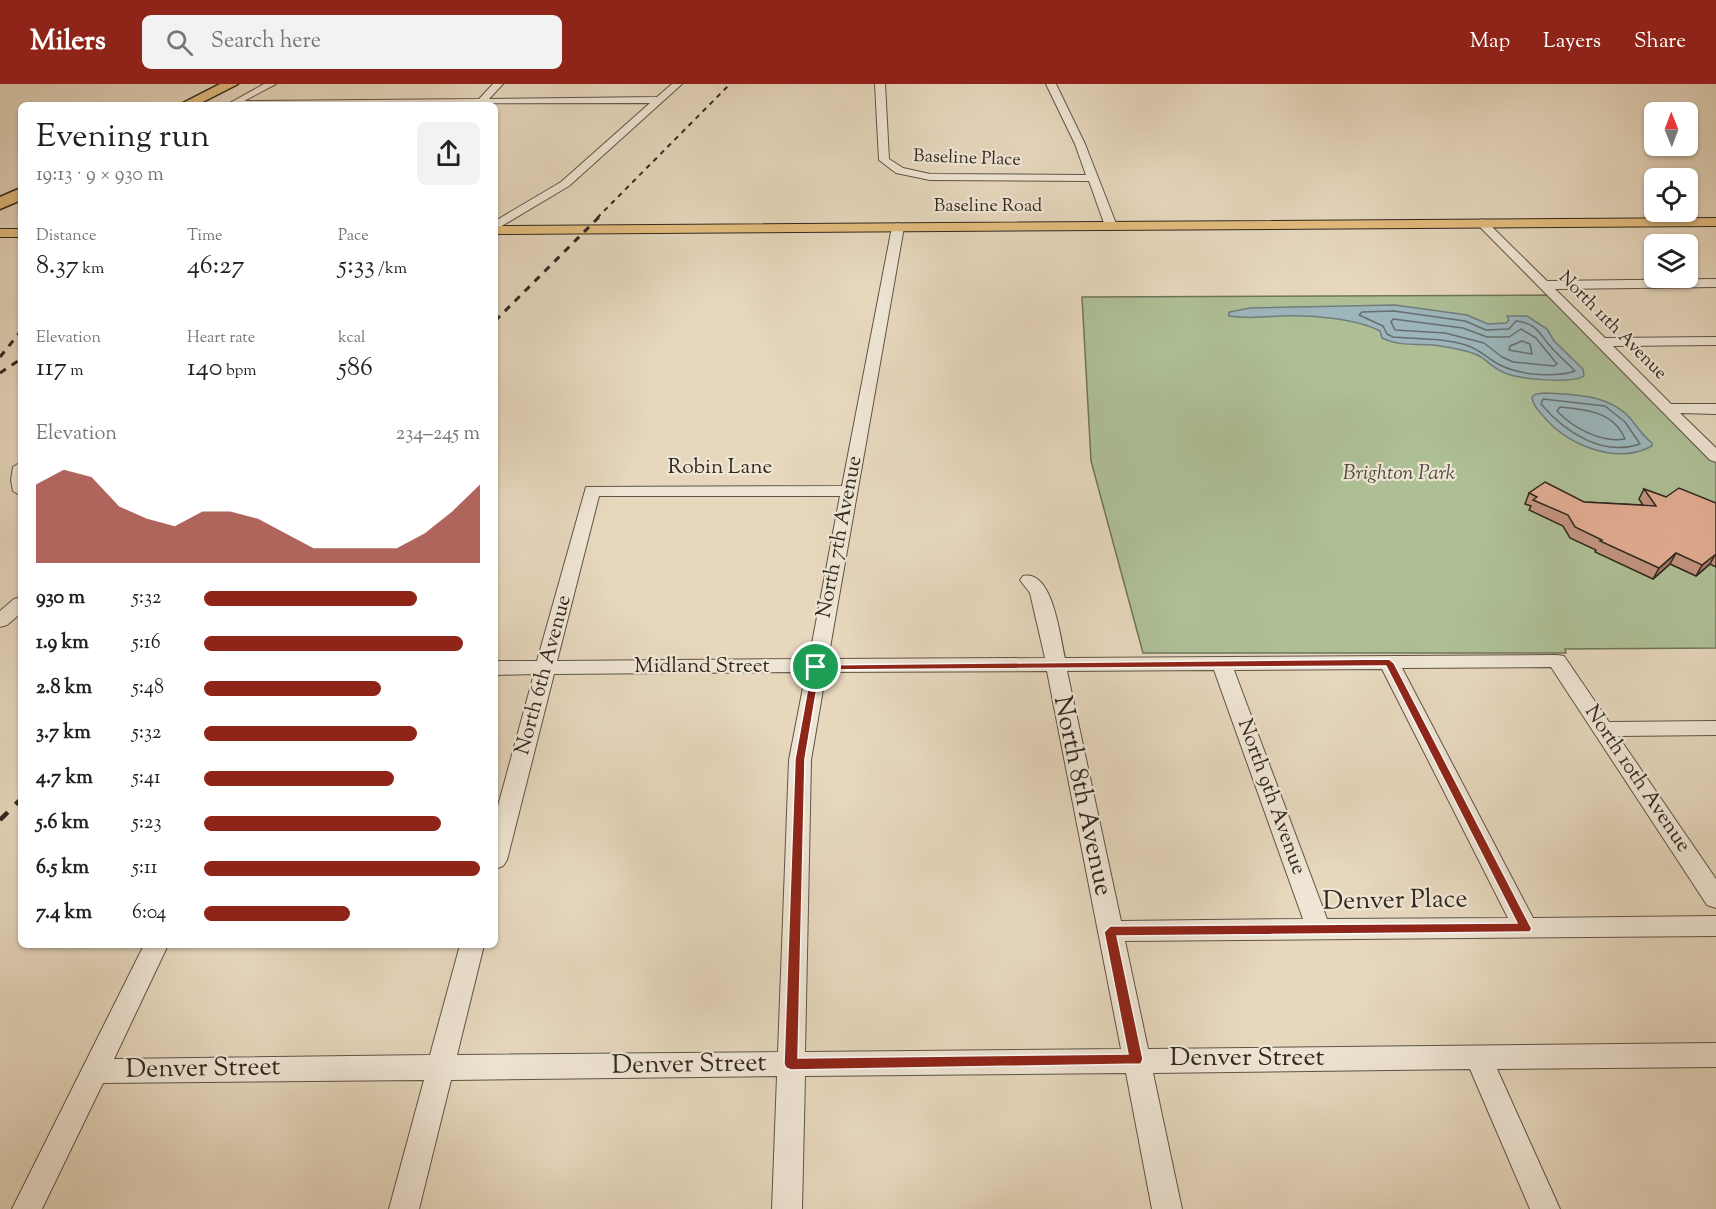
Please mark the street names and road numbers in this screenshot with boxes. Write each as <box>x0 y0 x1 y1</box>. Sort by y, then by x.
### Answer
street label: Baseline Place <box>913 144 1021 174</box>
street label: Baseline Road <box>934 194 1042 220</box>
street label: North 11th Avenue <box>1552 266 1672 386</box>
street label: Robin Lane <box>668 453 772 483</box>
street label: North 7th Avenue <box>810 453 870 621</box>
street label: North 6th Avenue <box>508 592 580 758</box>
street label: Midland Street <box>634 652 770 682</box>
street label: North 8th Avenue <box>1043 693 1121 899</box>
street label: North 10th Avenue <box>1577 699 1697 859</box>
street label: North 9th Avenue <box>1229 715 1313 879</box>
street label: Denver Place <box>1322 881 1468 921</box>
street label: Denver Street <box>1170 1040 1324 1077</box>
street label: Denver Street <box>611 1045 767 1085</box>
street label: Denver Street <box>125 1049 281 1089</box>

